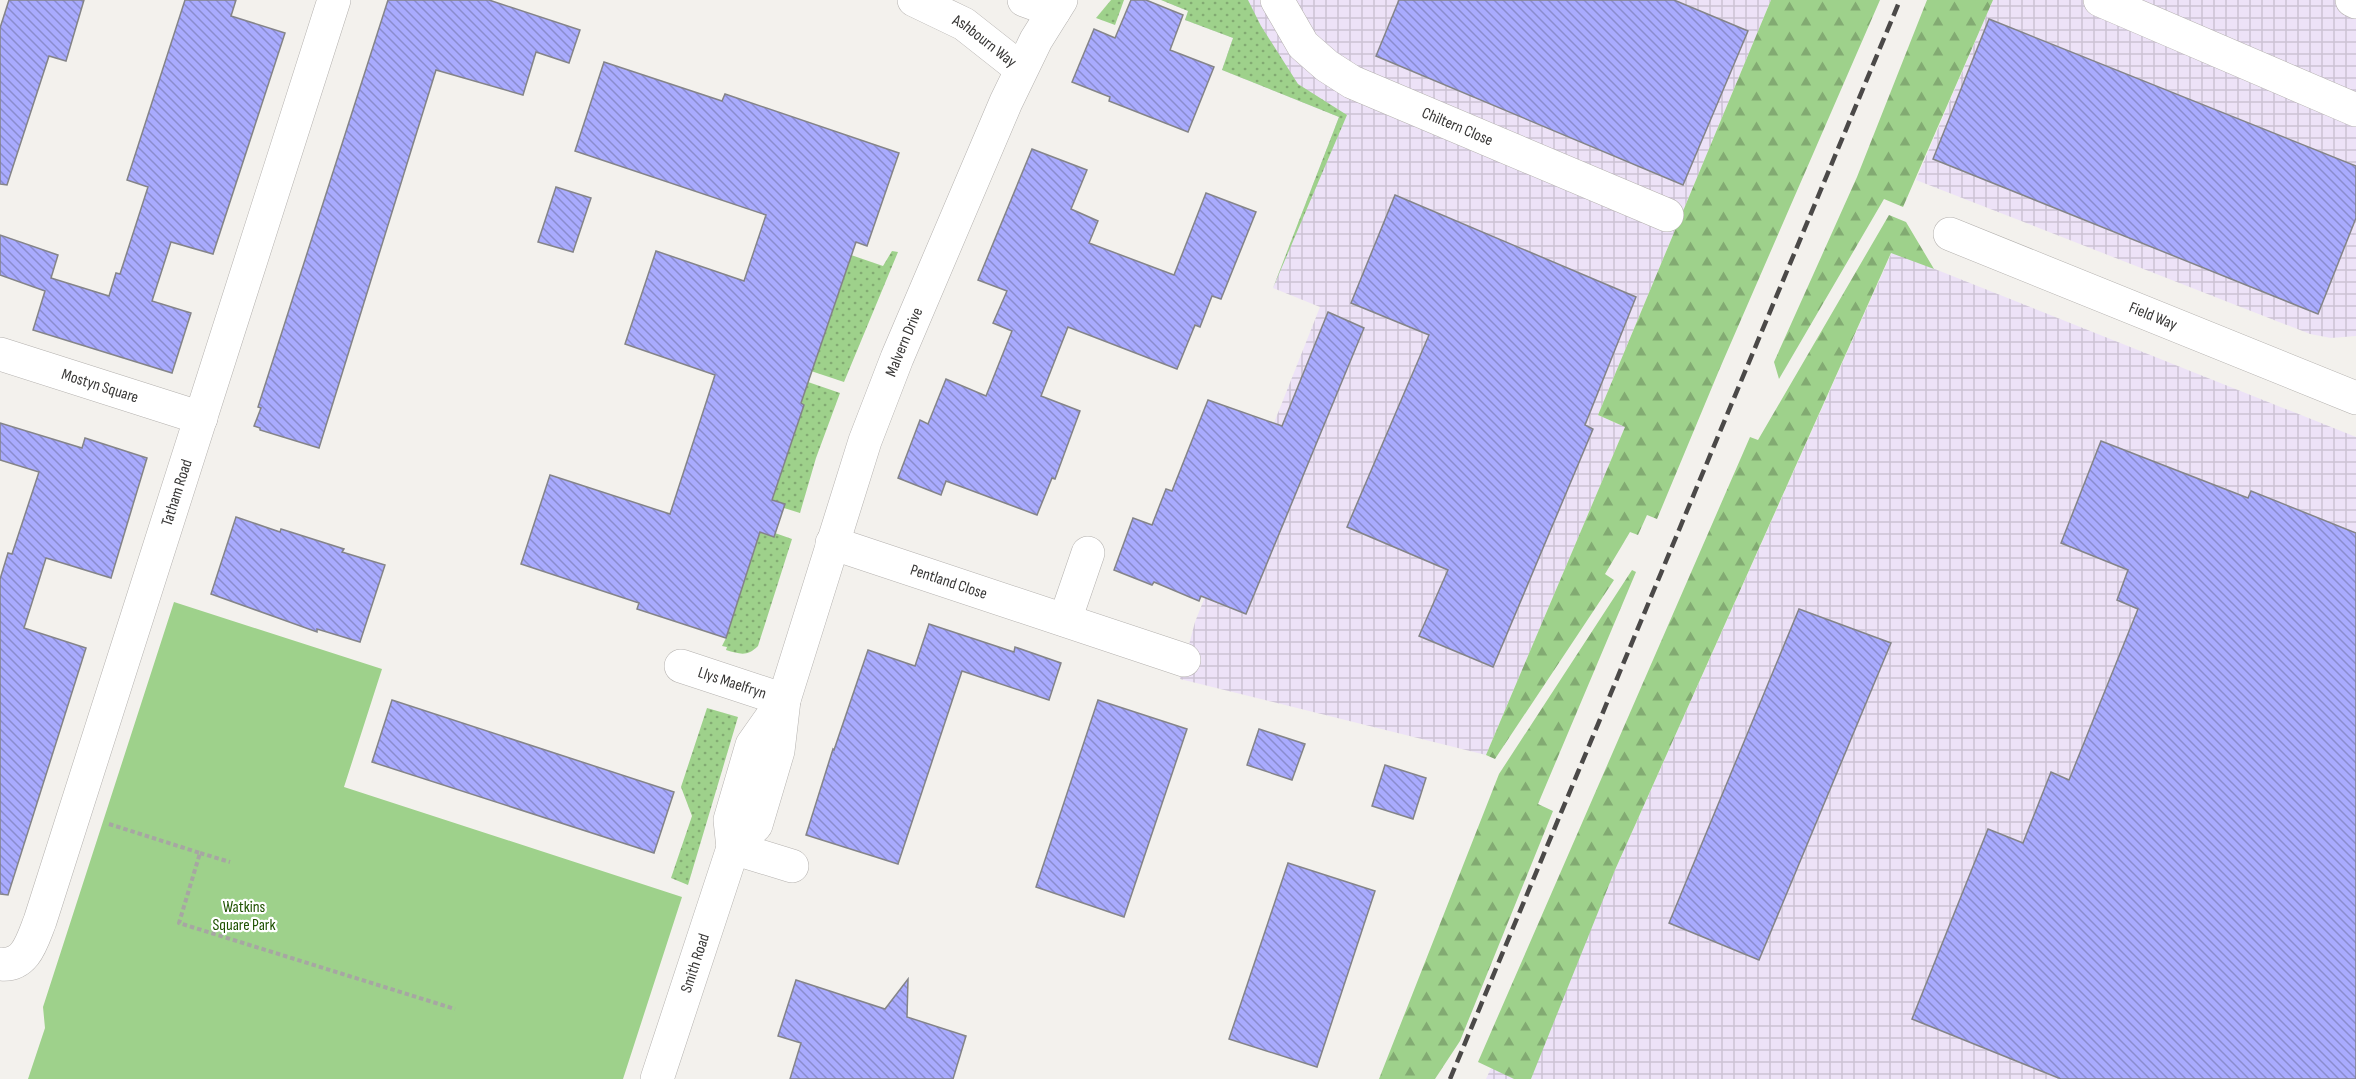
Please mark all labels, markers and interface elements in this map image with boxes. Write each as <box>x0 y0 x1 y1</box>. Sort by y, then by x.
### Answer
street label: Ashbourn Way <box>949 10 1020 71</box>
street label: Chiltern Close <box>1419 103 1496 150</box>
street label: Field Way <box>2126 298 2180 334</box>
street label: Malvern Drive <box>881 305 927 379</box>
street label: Mostyn Square <box>59 365 141 407</box>
street label: Tatham Road <box>157 457 196 528</box>
street label: Pentland Close <box>908 560 990 603</box>
street label: Llys Maelfryn <box>696 663 769 703</box>
park label: Watkins Square Park <box>212 898 276 935</box>
street label: Smith Road <box>677 931 714 995</box>

